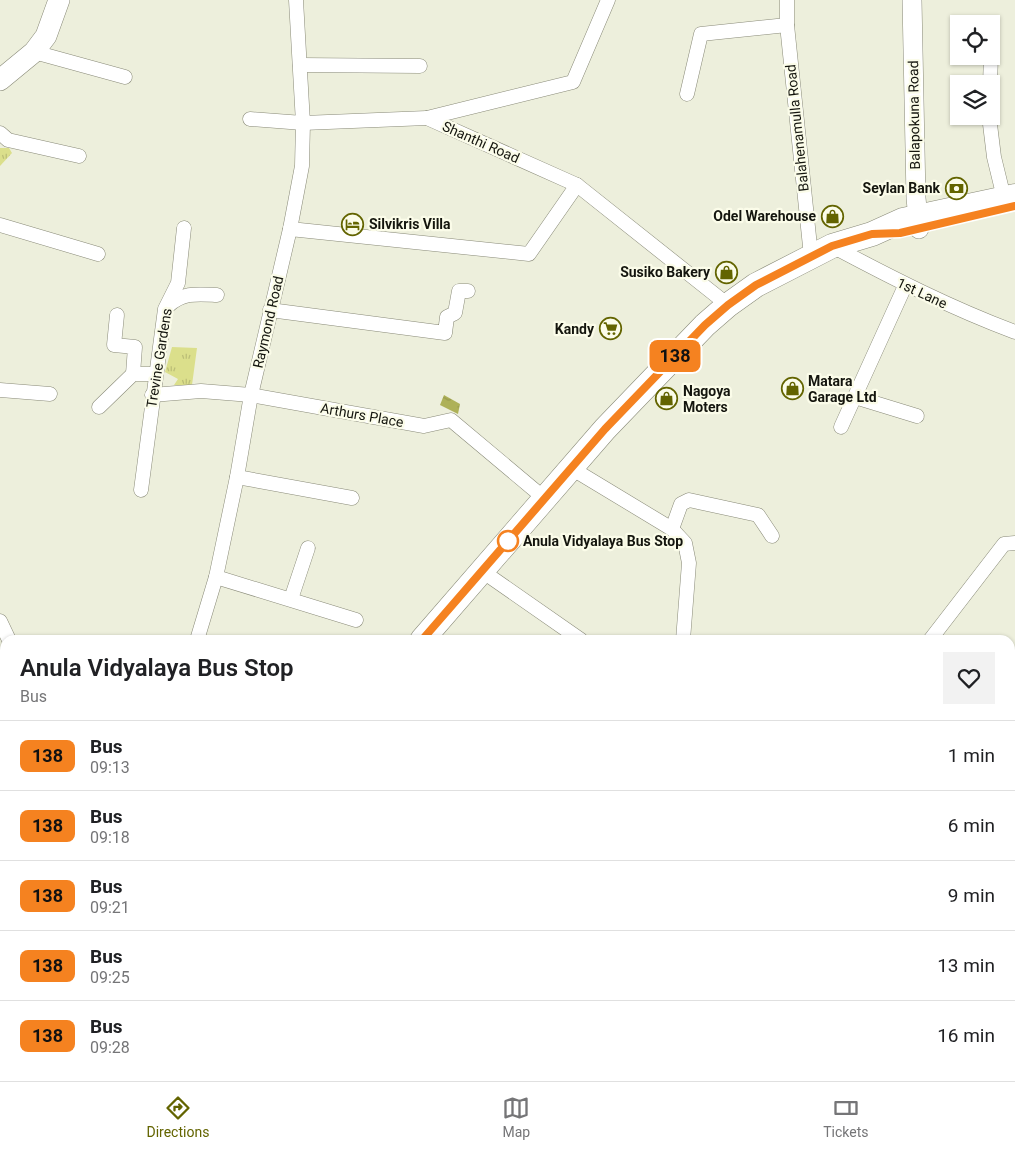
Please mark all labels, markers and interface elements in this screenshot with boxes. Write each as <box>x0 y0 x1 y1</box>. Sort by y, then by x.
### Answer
map controls <box>950 15 1000 125</box>
button: locate <box>950 15 1000 65</box>
street label: Balapokuna Road <box>905 60 923 170</box>
street label: Balahenamulla Road <box>782 64 812 192</box>
button: layers <box>950 75 1000 125</box>
street label: Shanthi Road <box>440 118 522 166</box>
bank icon: Seylan Bank <box>944 176 968 200</box>
place label: Seylan Bank <box>863 180 941 196</box>
shop icon: Odel Warehouse <box>820 204 844 228</box>
place label: Odel Warehouse <box>713 208 816 224</box>
hotel icon: Silvikris Villa <box>341 212 365 236</box>
place label: Silvikris Villa <box>369 216 451 232</box>
shop icon: Susiko Bakery <box>714 260 738 284</box>
place label: Susiko Bakery <box>620 264 711 280</box>
street label: Raymond Road <box>250 274 286 370</box>
street label: 1st Lane <box>894 274 950 312</box>
street label: Trevine Gardens <box>143 307 175 409</box>
supermarket icon: Kandy <box>598 317 622 341</box>
place label: Kandy <box>555 321 595 337</box>
line badge: 138 <box>646 340 704 372</box>
text: 138 <box>660 345 690 366</box>
place label: Matara Garage Ltd <box>808 373 877 405</box>
shop icon: Matara Garage Ltd <box>780 377 804 401</box>
place label: Nagoya Moters <box>683 383 731 415</box>
shop icon: Nagoya Moters <box>655 387 679 411</box>
street label: Arthurs Place <box>319 400 405 430</box>
marker: Anula Vidyalaya Bus Stop <box>497 530 519 552</box>
place label: Anula Vidyalaya Bus Stop <box>523 533 683 549</box>
button: heart <box>943 652 995 704</box>
text: Anula Vidyalaya Bus Stop <box>20 654 294 682</box>
text: Bus <box>20 687 47 706</box>
text: Bus <box>90 735 123 758</box>
text: 1 min <box>948 744 995 767</box>
text: 138 <box>32 745 63 766</box>
text: 09:13 <box>90 758 130 777</box>
text: Bus <box>90 805 123 828</box>
text: 6 min <box>948 814 995 837</box>
text: 138 <box>32 815 63 836</box>
text: 09:18 <box>90 828 130 847</box>
text: Bus <box>90 875 123 898</box>
text: 9 min <box>948 884 995 907</box>
text: 138 <box>32 885 63 906</box>
text: 09:21 <box>90 898 130 917</box>
text: Bus <box>90 945 123 968</box>
text: 13 min <box>937 954 995 977</box>
text: 138 <box>32 955 63 976</box>
text: 09:25 <box>90 968 130 987</box>
text: Bus <box>90 1015 123 1038</box>
text: 16 min <box>937 1024 995 1047</box>
text: 138 <box>32 1025 63 1046</box>
text: 09:28 <box>90 1038 130 1057</box>
tab: Directions <box>146 1094 209 1140</box>
tab: Map <box>502 1094 530 1140</box>
tab: Tickets <box>823 1094 869 1140</box>

